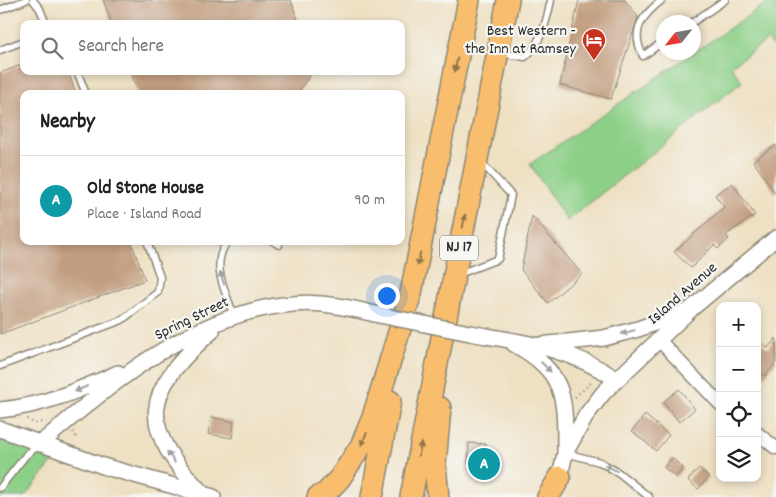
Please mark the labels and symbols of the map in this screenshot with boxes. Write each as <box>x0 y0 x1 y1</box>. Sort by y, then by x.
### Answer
north arrow <box>656 15 701 60</box>
place label: Best Western - the Inn at Ramsey <box>465 20 577 61</box>
hotel icon: Best Western - the Inn at Ramsey <box>581 27 607 61</box>
one-way arrow <box>452 57 460 73</box>
one-way arrow <box>461 213 469 229</box>
road number: NJ 17 <box>440 236 478 260</box>
one-way arrow <box>414 251 422 267</box>
street label: Island Avenue <box>643 257 723 331</box>
one-way arrow <box>217 270 225 285</box>
your location <box>374 283 400 309</box>
street label: Spring Street <box>151 291 233 347</box>
one-way arrow <box>621 328 636 336</box>
one-way arrow <box>540 361 552 373</box>
one-way arrow <box>74 385 88 393</box>
one-way arrow <box>360 432 368 446</box>
one-way arrow <box>416 442 424 457</box>
pin: A <box>468 445 500 483</box>
one-way arrow <box>166 451 176 464</box>
one-way arrow <box>604 464 617 473</box>

